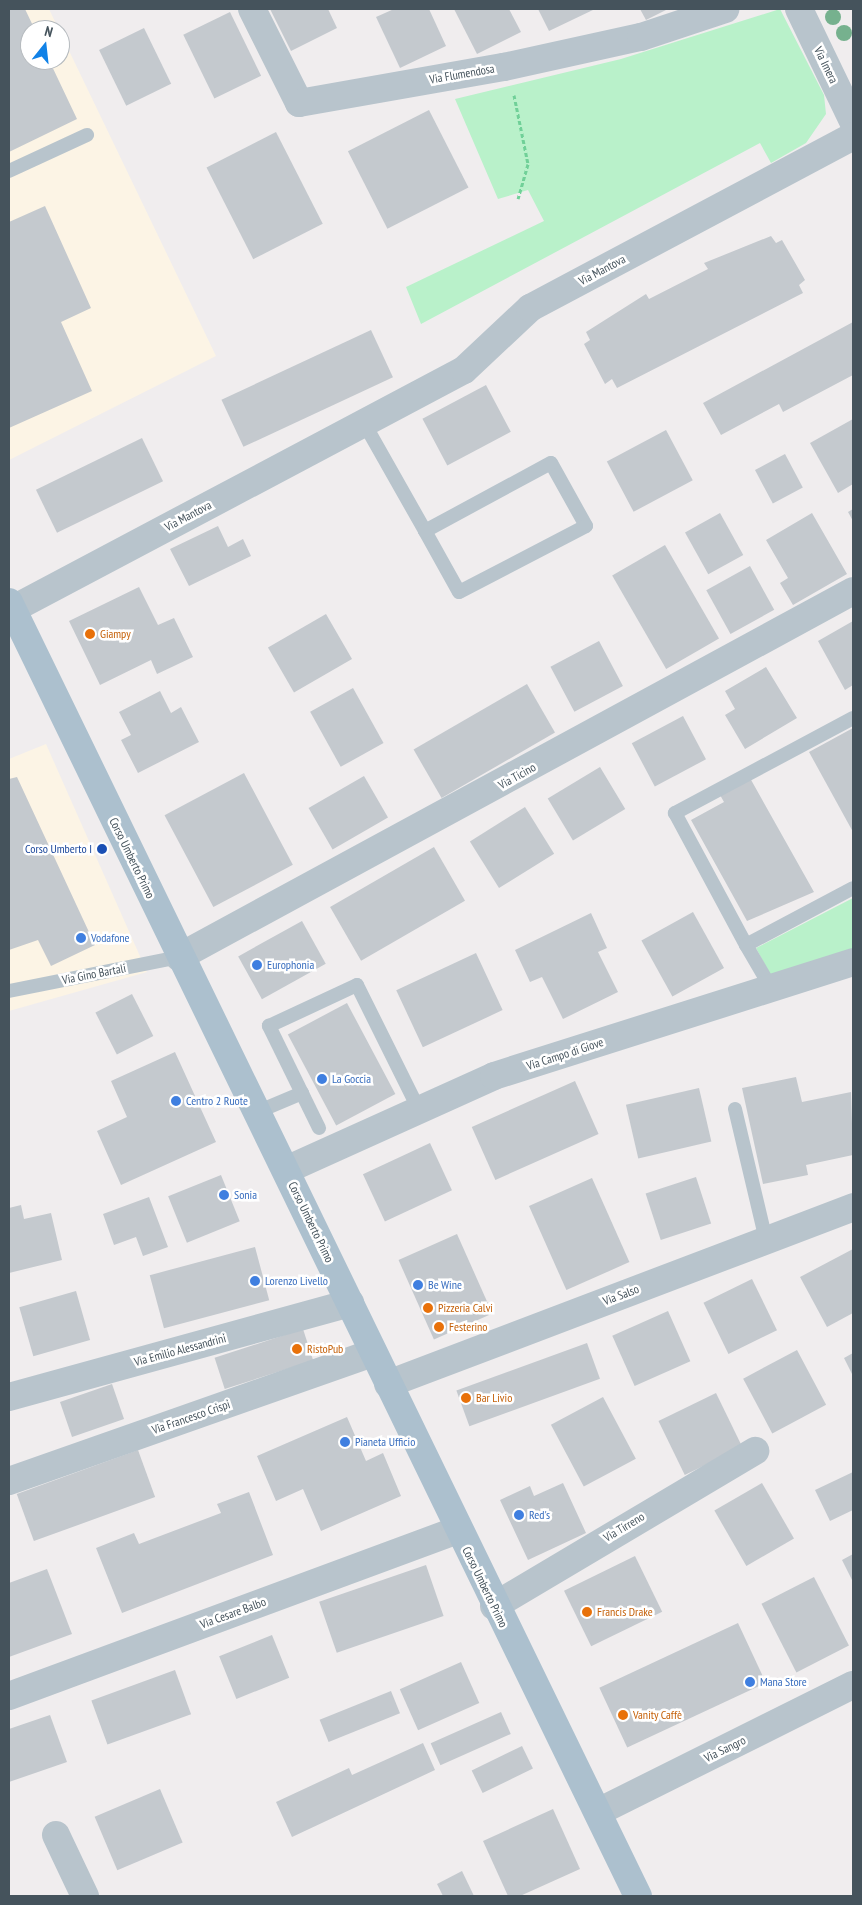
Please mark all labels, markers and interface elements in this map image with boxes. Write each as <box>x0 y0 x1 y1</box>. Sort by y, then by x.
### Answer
north arrow <box>20 20 70 70</box>
text: N <box>43 22 55 41</box>
street label: Via Imera <box>811 44 841 86</box>
street label: Via Flumendosa <box>428 61 496 87</box>
street label: Via Mantova <box>576 252 628 288</box>
street label: Via Mantova <box>162 498 214 534</box>
place label: Giampy <box>100 627 131 641</box>
marker: Giampy <box>84 628 96 640</box>
street label: Via Ticino <box>496 760 538 792</box>
street label: Corso Umberto Primo <box>106 815 158 901</box>
place label: Corso Umberto I <box>25 842 92 856</box>
marker: Corso Umberto I <box>96 843 108 855</box>
place label: Vodafone <box>91 931 130 945</box>
marker: Vodafone <box>75 932 87 944</box>
place label: Europhonia <box>267 958 314 972</box>
marker: Europhonia <box>251 959 263 971</box>
street label: Via Gino Bartali <box>61 961 127 987</box>
street label: Via Campo di Giove <box>525 1035 605 1073</box>
place label: La Goccia <box>332 1072 371 1086</box>
marker: La Goccia <box>316 1073 328 1085</box>
place label: Centro 2 Ruote <box>186 1094 248 1108</box>
marker: Centro 2 Ruote <box>170 1095 182 1107</box>
street label: Corso Umberto Primo <box>285 1179 337 1265</box>
place label: Sonia <box>234 1188 257 1202</box>
marker: Sonia <box>218 1189 230 1201</box>
place label: Lorenzo Livello <box>265 1274 328 1288</box>
marker: Lorenzo Livello <box>249 1275 261 1287</box>
place label: Be Wine <box>428 1278 462 1292</box>
marker: Be Wine <box>412 1279 424 1291</box>
street label: Via Salso <box>601 1282 641 1308</box>
place label: Pizzeria Calvi <box>438 1301 493 1315</box>
marker: Pizzeria Calvi <box>422 1302 434 1314</box>
place label: Festerino <box>449 1320 487 1334</box>
marker: Festerino <box>433 1321 445 1333</box>
street label: Via Emilio Alessandrini <box>132 1331 228 1369</box>
place label: RistoPub <box>307 1342 343 1356</box>
marker: RistoPub <box>291 1343 303 1355</box>
place label: Bar Livio <box>476 1391 512 1405</box>
marker: Bar Livio <box>460 1392 472 1404</box>
street label: Via Francesco Crispi <box>150 1397 232 1437</box>
place label: Pianeta Ufficio <box>355 1435 415 1449</box>
marker: Pianeta Ufficio <box>339 1436 351 1448</box>
place label: Red's <box>529 1508 550 1522</box>
marker: Red's <box>513 1509 525 1521</box>
street label: Via Tirreno <box>601 1509 647 1545</box>
street label: Corso Umberto Primo <box>459 1544 511 1630</box>
street label: Via Cesare Balbo <box>198 1594 268 1632</box>
place label: Francis Drake <box>597 1605 653 1619</box>
marker: Francis Drake <box>581 1606 593 1618</box>
place label: Mana Store <box>760 1675 807 1689</box>
marker: Mana Store <box>744 1676 756 1688</box>
place label: Vanity Caffè <box>633 1708 682 1722</box>
marker: Vanity Caffè <box>617 1709 629 1721</box>
street label: Via Sangro <box>702 1733 748 1765</box>

